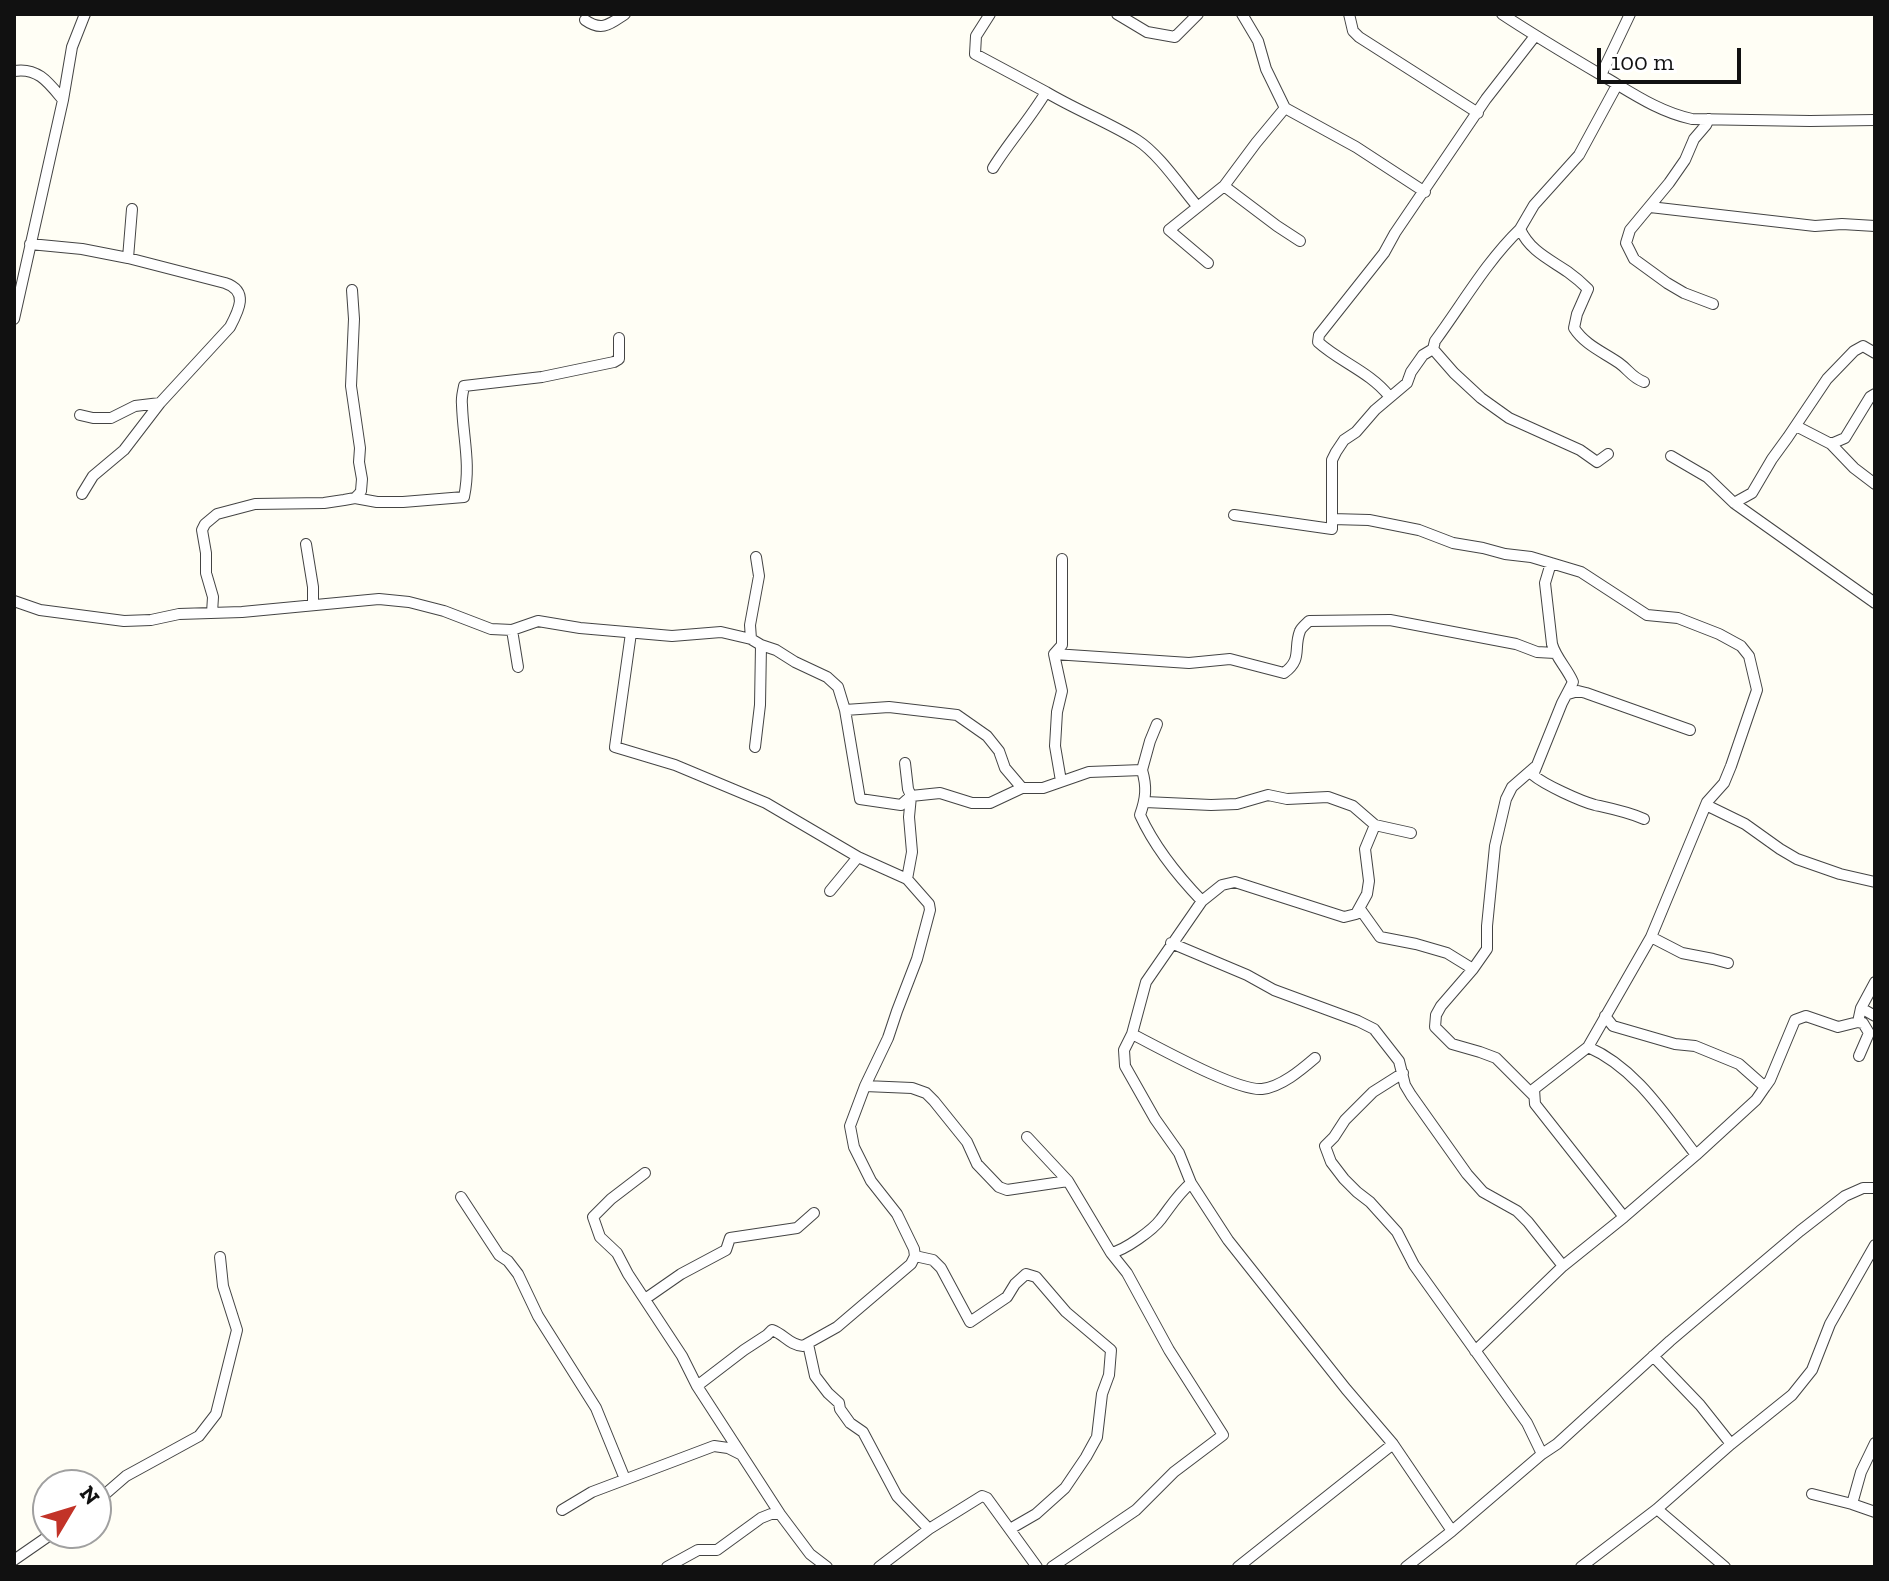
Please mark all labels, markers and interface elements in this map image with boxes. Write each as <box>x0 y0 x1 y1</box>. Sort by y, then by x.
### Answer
scale bar <box>1601 32 1745 82</box>
text: 100 m <box>1611 47 1674 76</box>
north arrow <box>32 1469 112 1549</box>
text: N <box>74 1480 106 1510</box>

